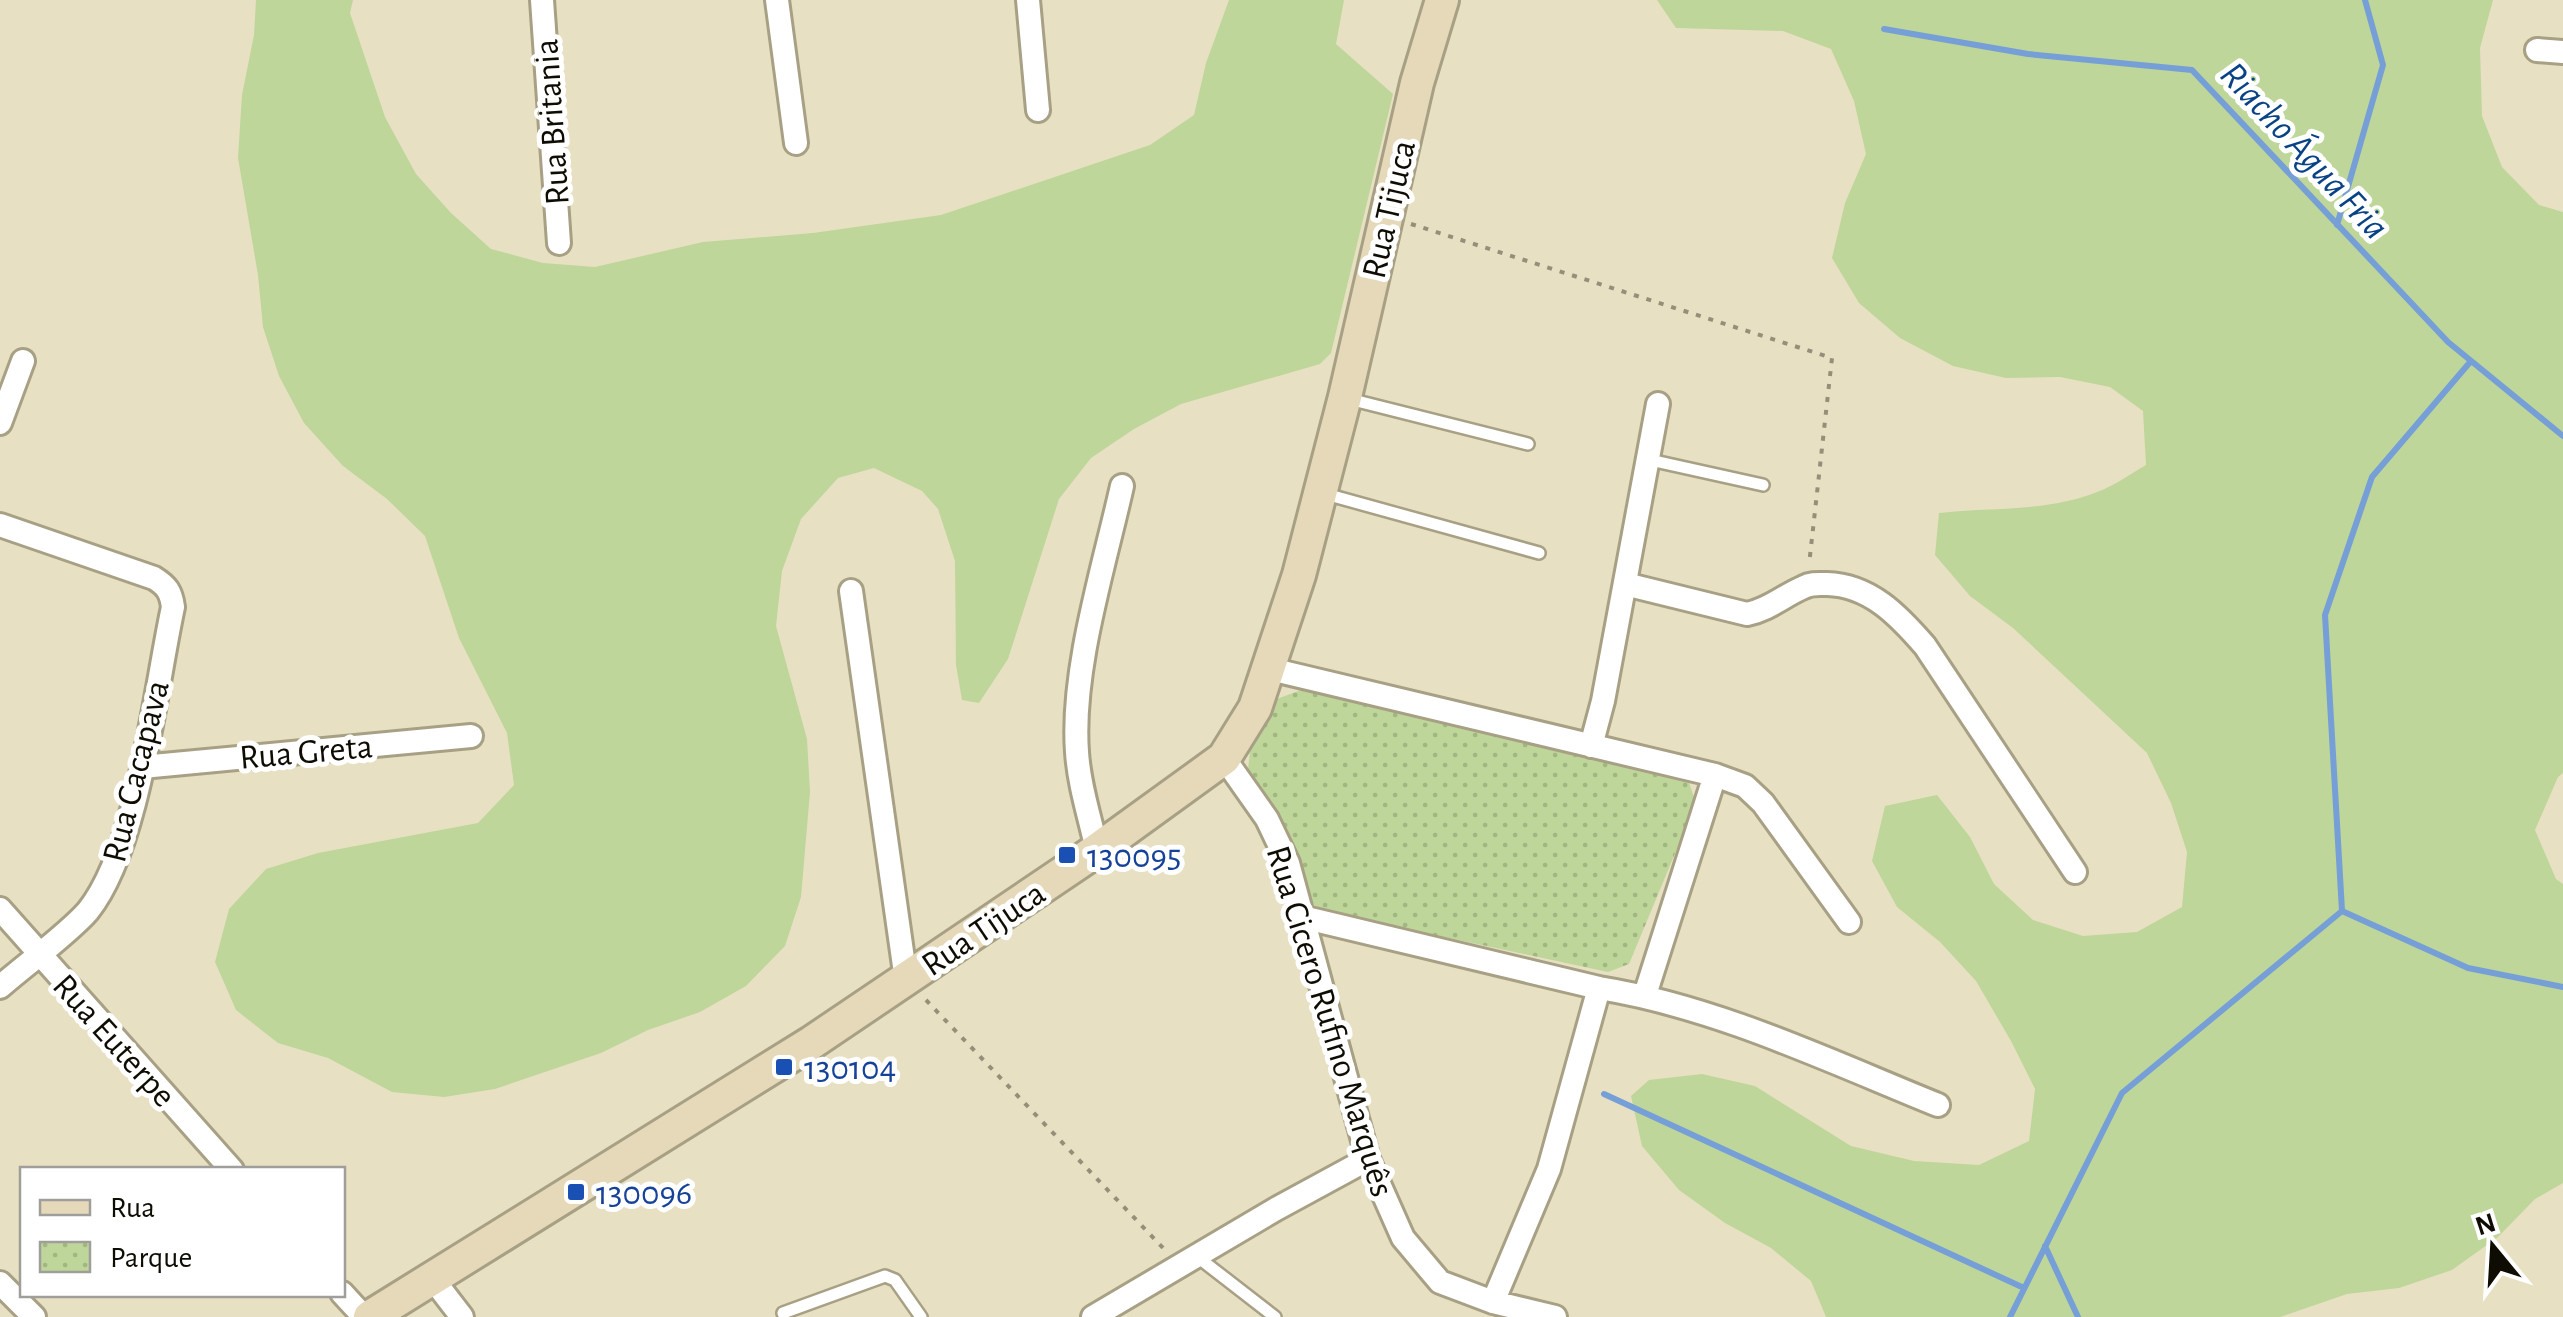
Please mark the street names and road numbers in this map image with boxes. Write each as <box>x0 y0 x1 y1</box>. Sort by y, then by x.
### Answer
street label: Rua Britania <box>529 38 576 206</box>
street label: Rua Tijuca <box>1357 137 1422 282</box>
street label: Rua Cacapava <box>97 677 176 866</box>
street label: Rua Greta <box>238 729 374 776</box>
street label: Rua Cicero Rufino Marquês <box>1259 842 1400 1201</box>
street label: Rua Tijuca <box>916 875 1052 983</box>
street label: Rua Euterpe <box>46 968 182 1114</box>

